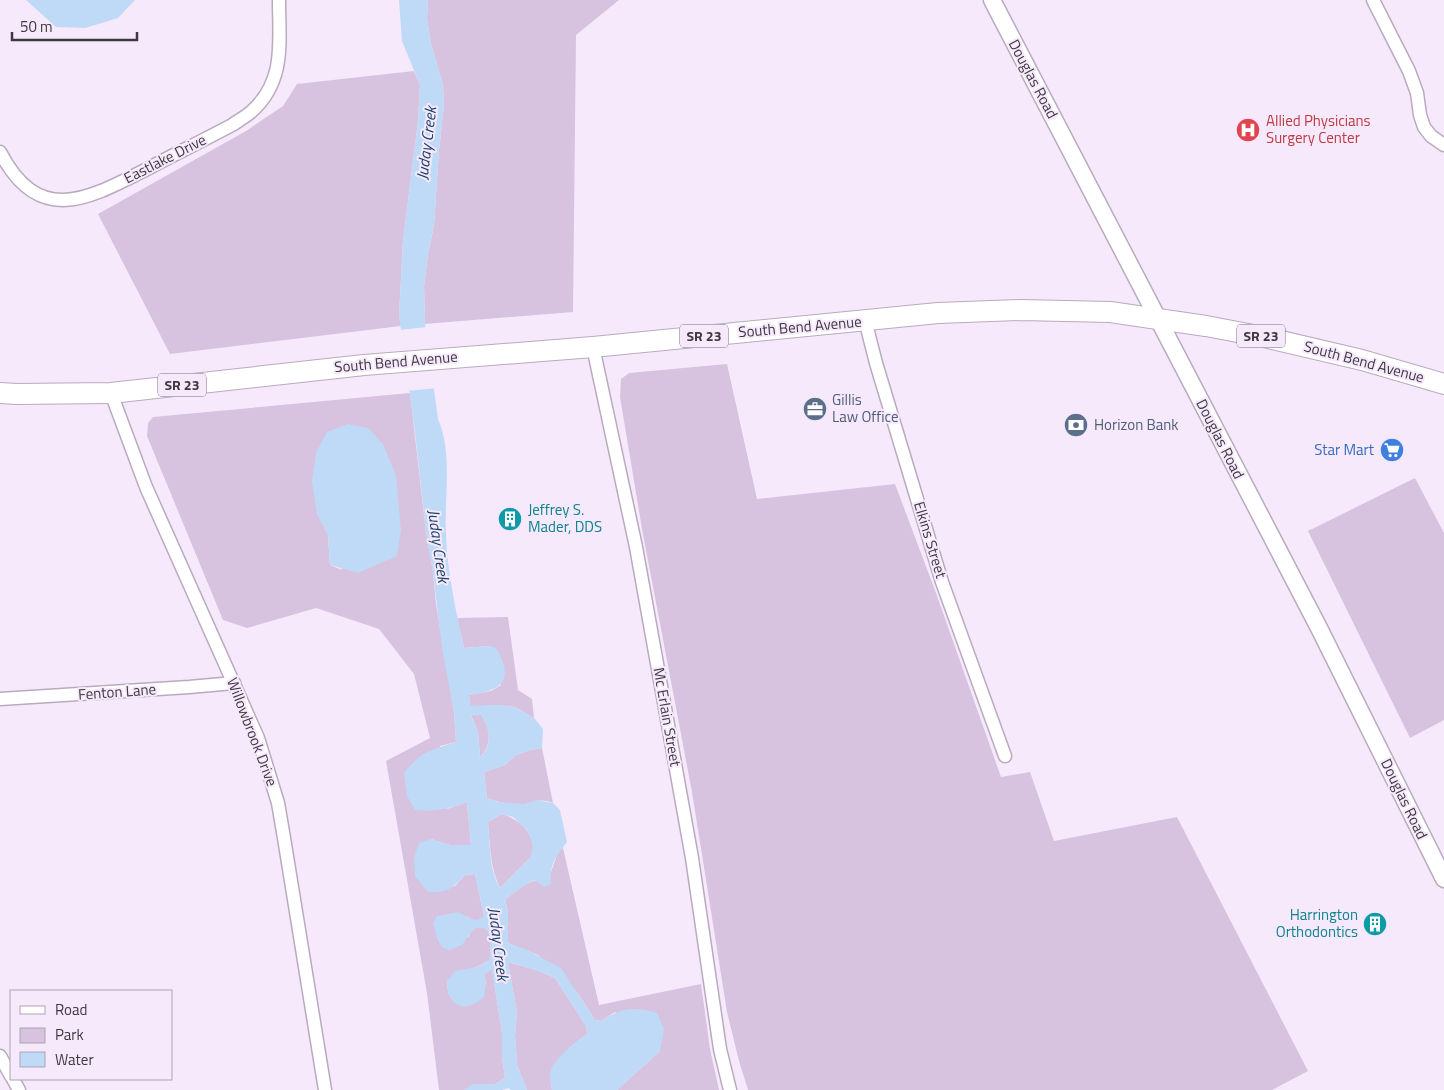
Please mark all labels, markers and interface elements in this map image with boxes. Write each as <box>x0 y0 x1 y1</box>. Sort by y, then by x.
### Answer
scale bar <box>12 10 138 42</box>
text: 50 m <box>20 15 53 38</box>
street label: Douglas Road <box>1003 35 1064 123</box>
water label: Juday Creek <box>410 103 443 181</box>
place label: Allied Physicians Surgery Center <box>1266 109 1371 149</box>
hospital icon: Allied Physicians Surgery Center <box>1235 117 1261 143</box>
street label: Eastlake Drive <box>120 128 210 189</box>
street label: South Bend Avenue <box>737 310 863 343</box>
road number: SR 23 <box>680 324 728 348</box>
road number: SR 23 <box>1237 324 1285 348</box>
street label: South Bend Avenue <box>1301 334 1427 389</box>
street label: South Bend Avenue <box>333 345 459 378</box>
road number: SR 23 <box>158 374 206 396</box>
place label: Gillis Law Office <box>832 388 899 428</box>
street label: Douglas Road <box>1190 395 1250 483</box>
office icon: Gillis Law Office <box>802 396 828 422</box>
bank icon: Horizon Bank <box>1063 412 1089 438</box>
place label: Horizon Bank <box>1094 413 1179 436</box>
supermarket icon: Star Mart <box>1379 437 1405 463</box>
place label: Star Mart <box>1314 438 1375 461</box>
place label: Jeffrey S. Mader, DDS <box>528 498 602 538</box>
street label: Elkins Street <box>908 499 953 582</box>
building icon: Jeffrey S. Mader, DDS <box>497 506 523 532</box>
water label: Juday Creek <box>422 508 456 586</box>
street label: Mc Erlain Street <box>647 666 688 769</box>
street label: Willowbrook Drive <box>221 674 284 790</box>
street label: Fenton Lane <box>77 677 157 706</box>
street label: Douglas Road <box>1375 755 1434 843</box>
place label: Harrington Orthodontics <box>1276 903 1358 943</box>
water label: Juday Creek <box>483 906 516 984</box>
building icon: Harrington Orthodontics <box>1362 911 1388 937</box>
legend <box>10 990 172 1080</box>
text: Road <box>55 998 87 1021</box>
text: Park <box>55 1023 84 1046</box>
text: Water <box>55 1048 94 1071</box>

